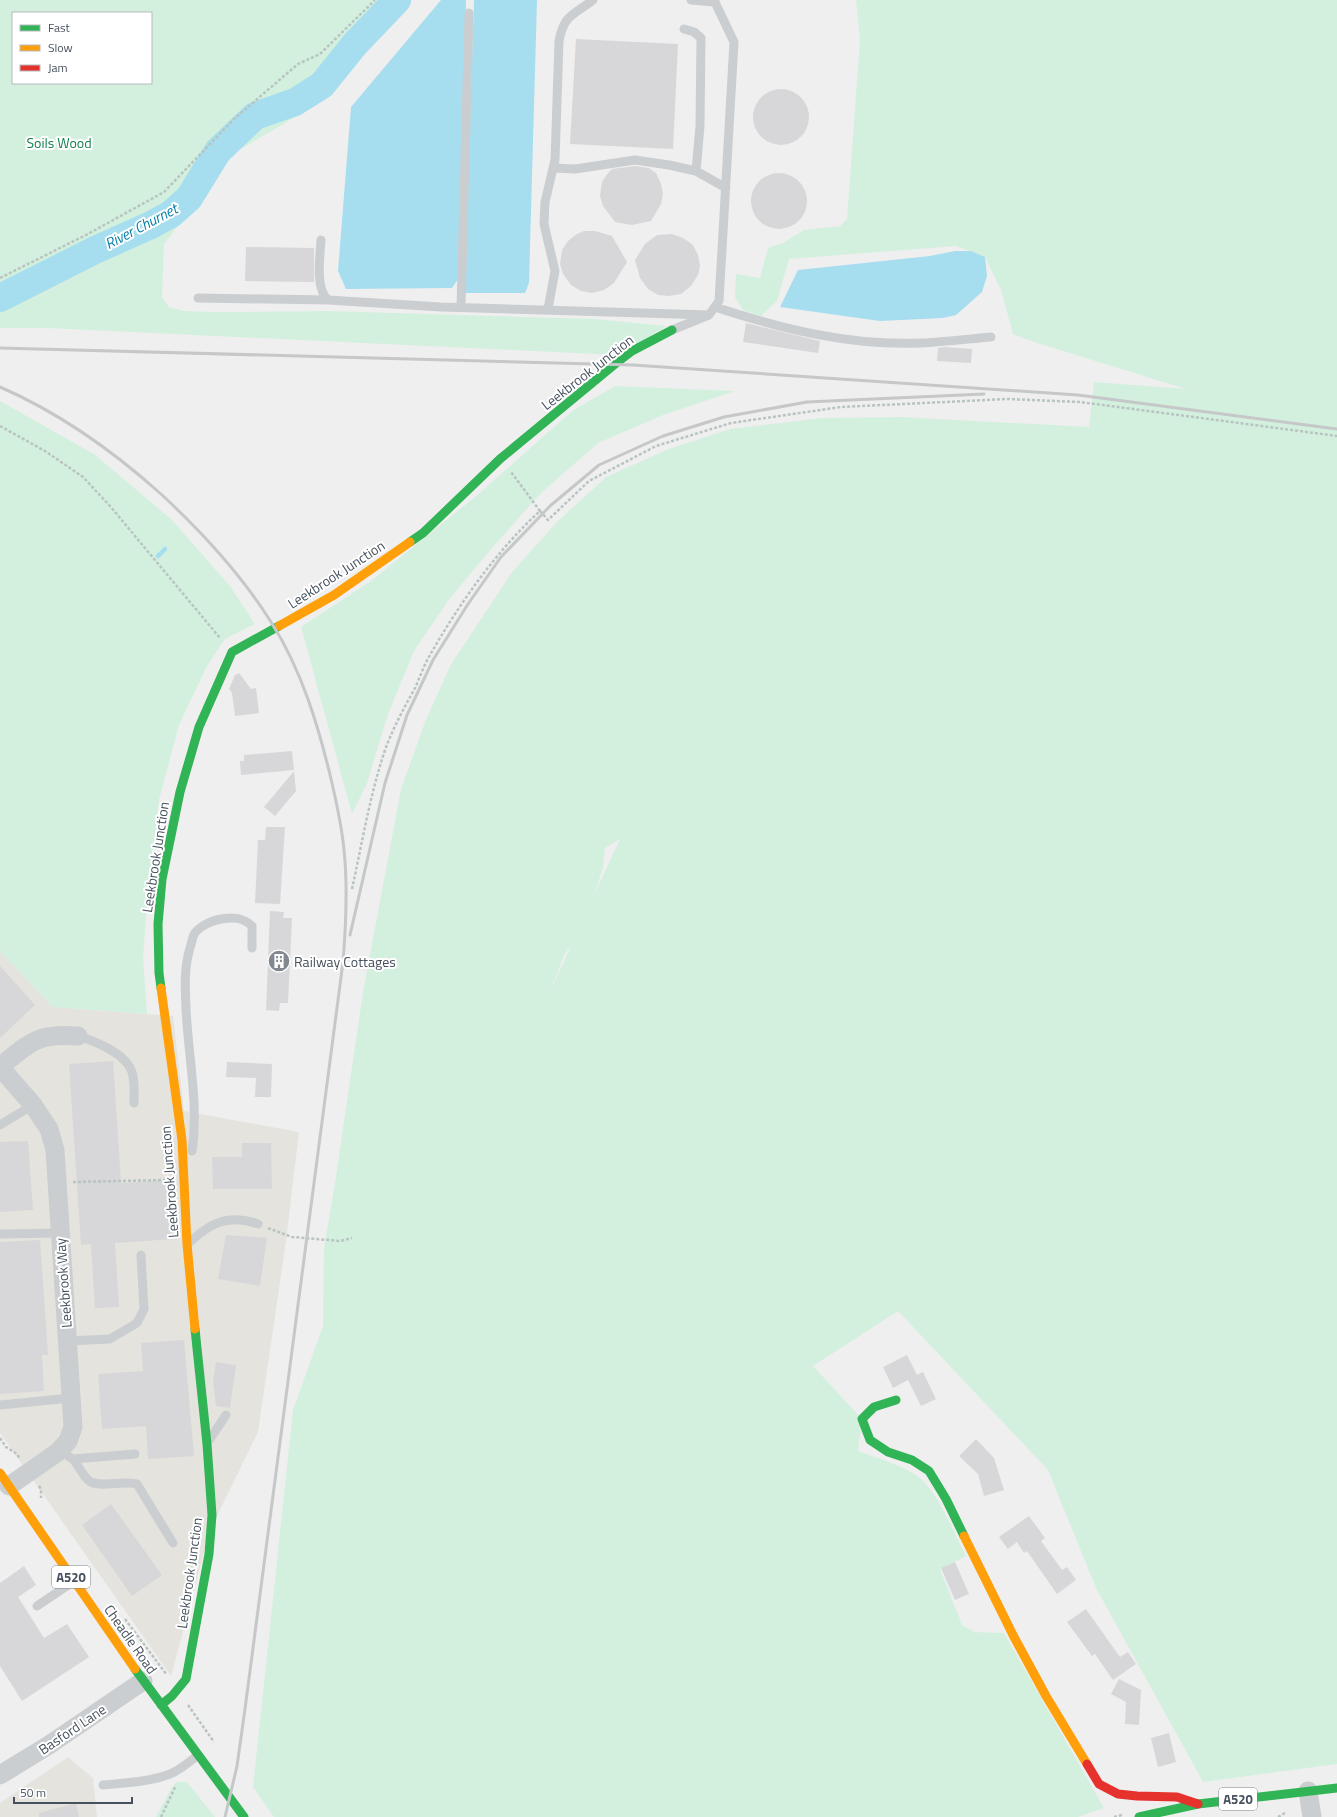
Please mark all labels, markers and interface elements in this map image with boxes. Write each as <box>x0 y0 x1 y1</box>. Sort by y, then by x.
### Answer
legend <box>12 12 152 84</box>
text: Fast <box>48 18 71 37</box>
text: Slow <box>48 38 73 57</box>
text: Jam <box>48 58 68 77</box>
park label: Soils Wood <box>26 132 92 153</box>
water label: River Churnet <box>100 196 183 255</box>
street label: Leekbrook Junction <box>536 329 638 415</box>
street label: Leekbrook Junction <box>283 535 389 613</box>
street label: Leekbrook Junction <box>136 800 174 914</box>
building icon: Railway Cottages <box>266 948 292 974</box>
place label: Railway Cottages <box>294 951 396 972</box>
street label: Leekbrook Junction <box>155 1125 183 1239</box>
street label: Leekbrook Way <box>49 1237 77 1329</box>
street label: Leekbrook Junction <box>171 1516 207 1630</box>
road number: A520 <box>52 1566 90 1588</box>
street label: Cheadle Road <box>99 1600 163 1678</box>
street label: Basford Lane <box>34 1699 110 1759</box>
scale bar <box>14 1779 132 1805</box>
text: 50 m <box>20 1783 46 1802</box>
road number: A520 <box>1219 1788 1257 1810</box>

